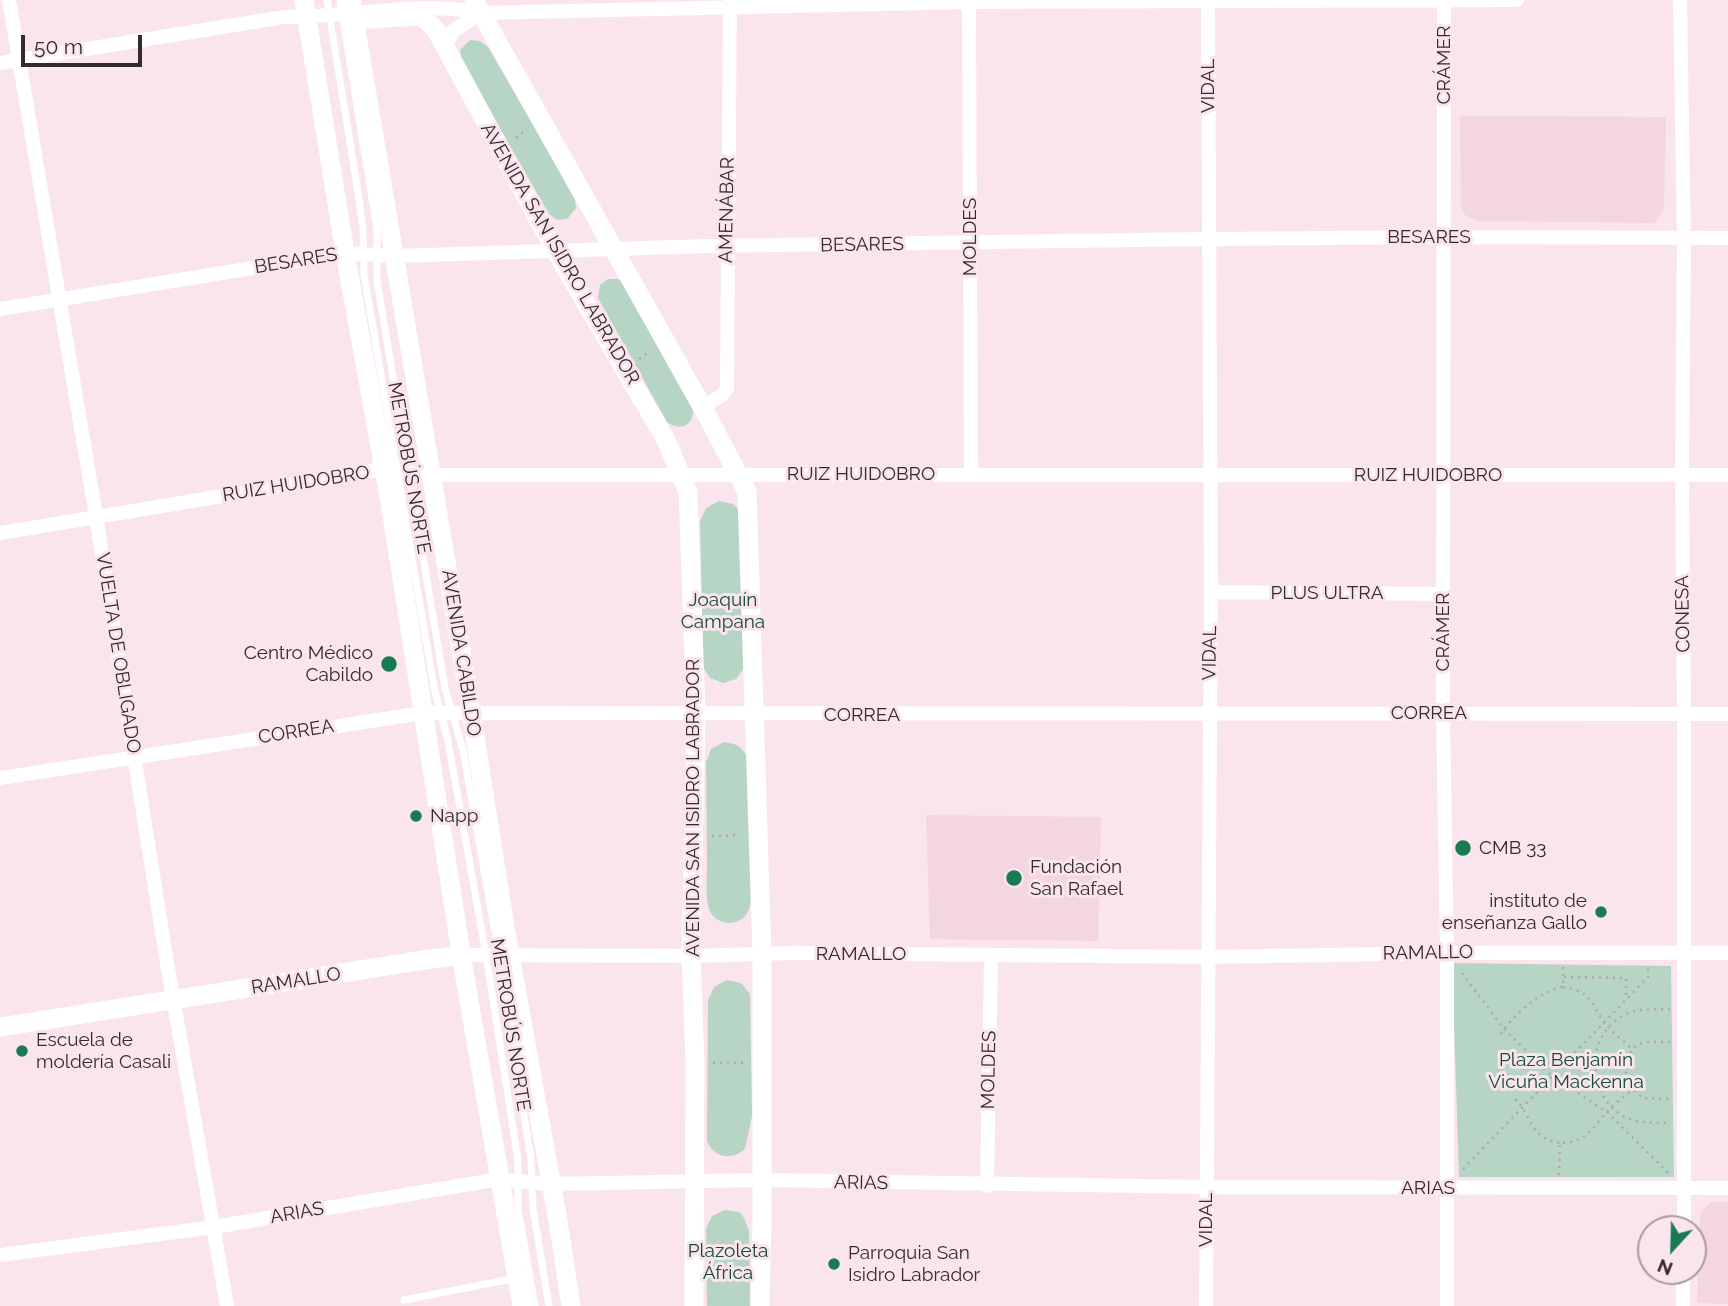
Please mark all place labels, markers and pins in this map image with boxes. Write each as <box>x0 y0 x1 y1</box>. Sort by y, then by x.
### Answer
place label: Centro Médico Cabildo <box>244 642 373 686</box>
marker: Centro Médico Cabildo <box>379 654 399 674</box>
place label: Napp <box>430 805 478 827</box>
marker: Napp <box>408 808 424 824</box>
place label: CMB 33 <box>1479 837 1546 859</box>
marker: CMB 33 <box>1453 838 1473 858</box>
place label: Fundación San Rafael <box>1030 856 1123 900</box>
marker: Fundación San Rafael <box>1004 868 1024 888</box>
place label: instituto de enseñanza Gallo <box>1442 890 1587 934</box>
marker: instituto de enseñanza Gallo <box>1593 904 1609 920</box>
place label: Escuela de moldería Casali <box>36 1029 171 1073</box>
marker: Escuela de moldería Casali <box>14 1043 30 1059</box>
place label: Parroquia San Isidro Labrador <box>848 1242 980 1286</box>
marker: Parroquia San Isidro Labrador <box>826 1256 842 1272</box>

